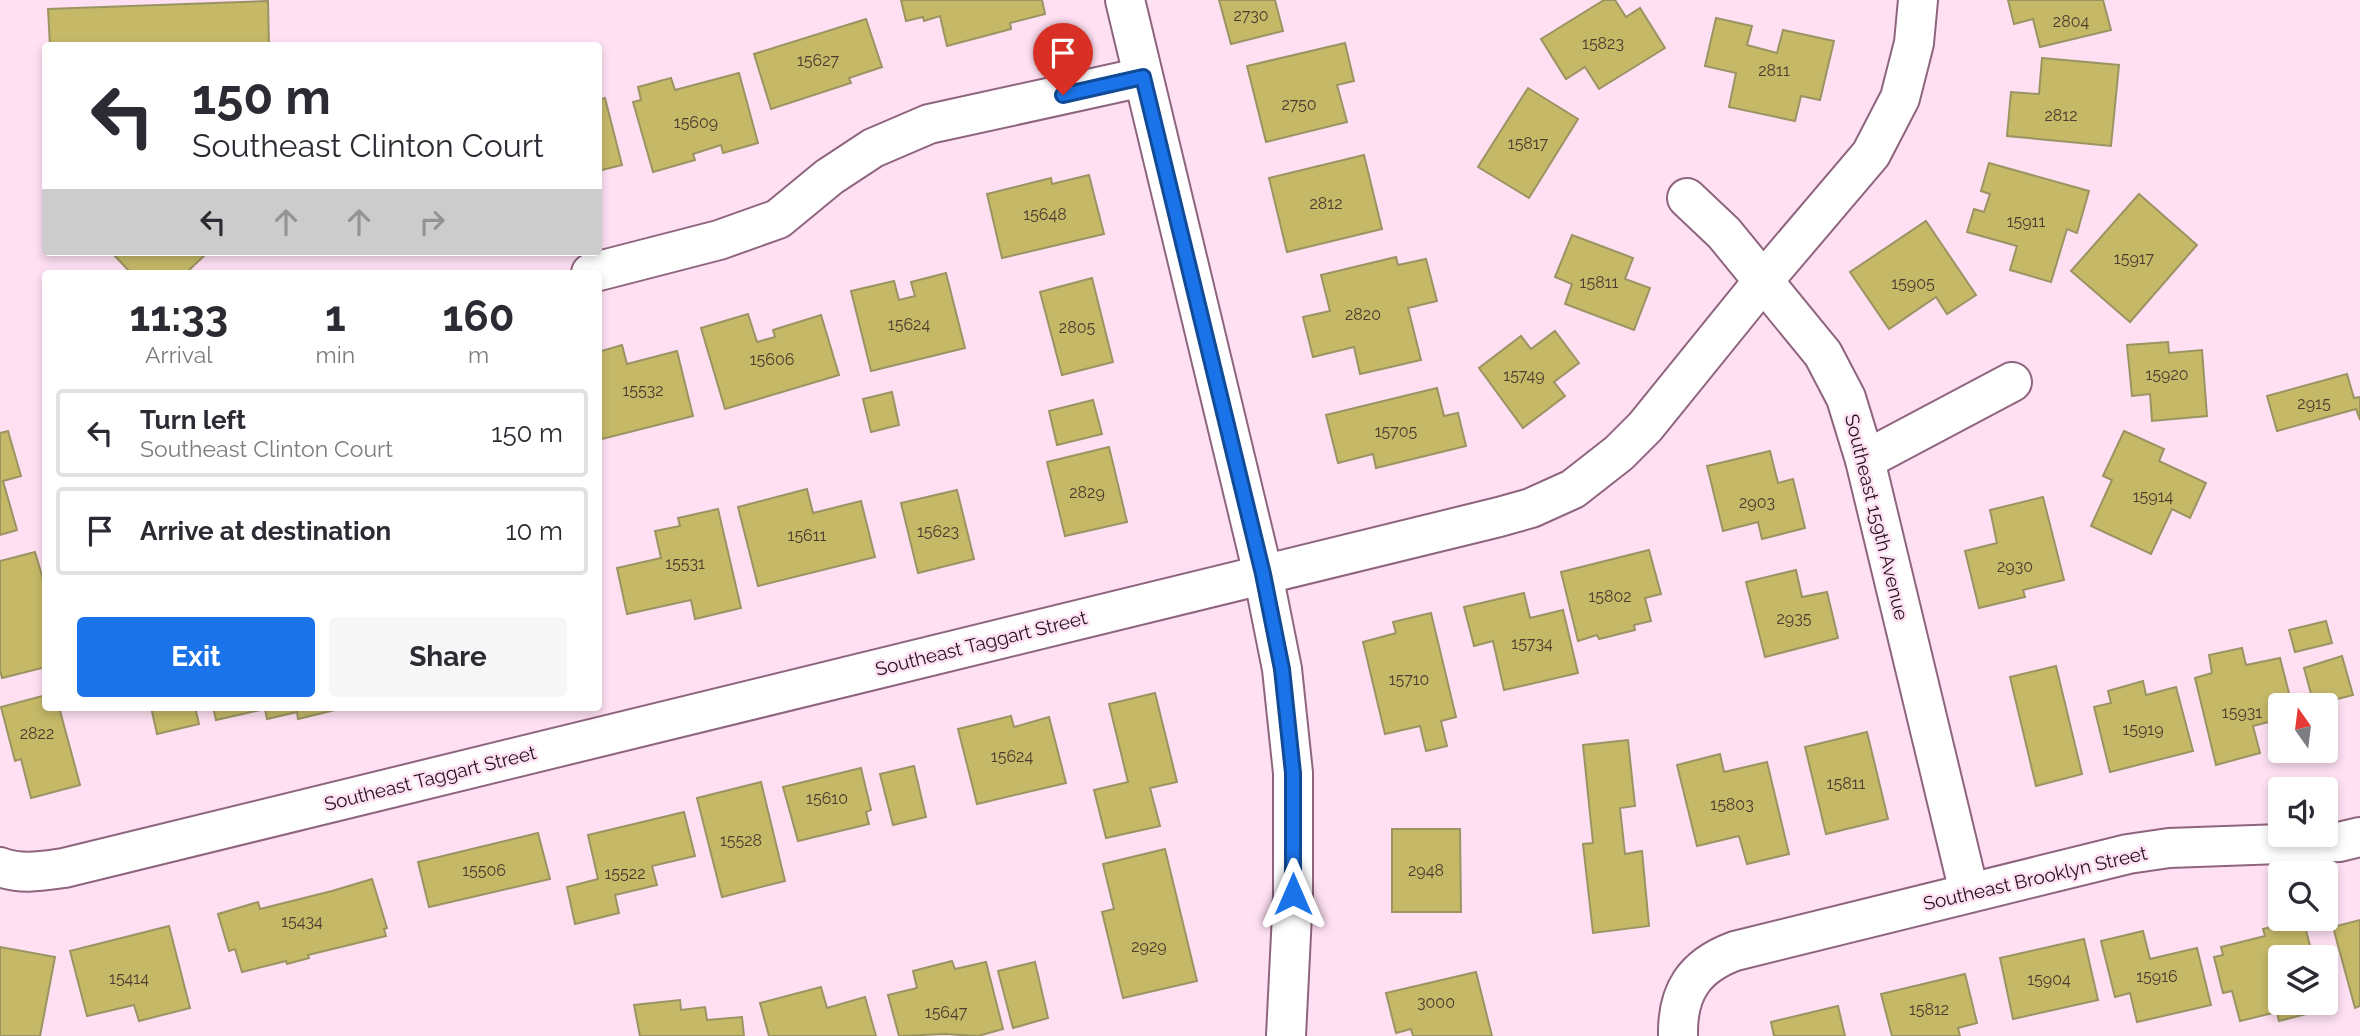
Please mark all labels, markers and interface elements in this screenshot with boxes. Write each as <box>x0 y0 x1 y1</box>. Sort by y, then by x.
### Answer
house number: 2730 <box>1233 6 1269 25</box>
house number: 2804 <box>2053 12 2089 31</box>
pin <box>1033 23 1093 95</box>
icon: arrive <box>1044 34 1082 72</box>
house number: 15823 <box>1582 34 1624 53</box>
house number: 15627 <box>797 51 839 70</box>
house number: 2811 <box>1758 61 1790 80</box>
text: 150 m <box>192 68 331 125</box>
icon: left <box>77 70 168 161</box>
house number: 2750 <box>1281 95 1317 114</box>
house number: 2812 <box>2044 106 2078 125</box>
house number: 15609 <box>674 113 718 132</box>
text: Southeast Clinton Court <box>192 127 544 164</box>
house number: 15817 <box>1508 134 1549 153</box>
house number: 2812 <box>1309 194 1343 213</box>
icon: left <box>194 203 232 241</box>
icon: ahead <box>267 203 305 241</box>
icon: ahead <box>340 203 378 241</box>
icon: right <box>413 203 451 241</box>
house number: 15648 <box>1023 205 1067 224</box>
house number: 15911 <box>2007 212 2045 231</box>
house number: 15917 <box>2114 249 2155 268</box>
house number: 15811 <box>1580 273 1619 292</box>
house number: 15905 <box>1891 274 1935 293</box>
text: 11:33 <box>129 292 228 341</box>
text: 1 <box>325 292 346 341</box>
text: 160 <box>443 292 515 341</box>
house number: 2820 <box>1345 305 1381 324</box>
house number: 15624 <box>888 315 930 334</box>
house number: 2805 <box>1059 318 1095 337</box>
text: Arrival <box>145 341 213 368</box>
text: min <box>316 341 355 368</box>
text: m <box>468 341 489 368</box>
house number: 15606 <box>750 350 794 369</box>
house number: 15920 <box>2145 365 2189 384</box>
house number: 15749 <box>1503 366 1545 385</box>
house number: 15532 <box>622 381 664 400</box>
house number: 2915 <box>2297 394 2331 413</box>
text: Turn left <box>140 405 246 435</box>
street label: Southeast 159th Avenue <box>1841 412 1913 622</box>
icon: left <box>81 414 119 452</box>
text: 150 m <box>491 418 563 448</box>
house number: 15705 <box>1375 422 1418 441</box>
text: Southeast Clinton Court <box>140 435 393 462</box>
house number: 2829 <box>1069 483 1105 502</box>
house number: 15914 <box>2133 487 2174 506</box>
house number: 2903 <box>1739 493 1775 512</box>
icon: arrive <box>81 512 119 550</box>
text: Arrive at destination <box>140 516 391 546</box>
text: 10 m <box>505 516 563 546</box>
house number: 15623 <box>917 522 959 541</box>
house number: 15611 <box>788 526 827 545</box>
house number: 15531 <box>665 554 705 573</box>
house number: 2930 <box>1997 557 2033 576</box>
house number: 15802 <box>1588 587 1632 606</box>
street label: Southeast Taggart Street <box>873 606 1090 680</box>
house number: 2935 <box>1777 609 1812 628</box>
button: Exit <box>77 617 315 697</box>
button: Share <box>329 617 567 697</box>
house number: 15734 <box>1511 634 1553 653</box>
house number: 15710 <box>1389 670 1429 689</box>
north arrow <box>2268 693 2338 763</box>
map controls <box>2268 693 2338 1015</box>
house number: 15931 <box>2222 703 2262 722</box>
house number: 15919 <box>2122 720 2164 739</box>
house number: 2822 <box>20 724 54 743</box>
street label: Southeast Taggart Street <box>322 741 539 815</box>
house number: 15624 <box>991 747 1033 766</box>
house number: 15811 <box>1827 774 1866 793</box>
button: sound <box>2268 777 2338 847</box>
house number: 15610 <box>806 789 848 808</box>
house number: 15803 <box>1710 795 1754 814</box>
house number: 15528 <box>720 831 762 850</box>
street label: Southeast Brooklyn Street <box>1921 841 2150 914</box>
position arrow <box>1256 857 1330 931</box>
house number: 15506 <box>462 861 506 880</box>
house number: 2948 <box>1408 861 1444 880</box>
button: search <box>2268 861 2338 931</box>
house number: 15522 <box>605 864 645 883</box>
house number: 15434 <box>281 912 323 931</box>
house number: 2929 <box>1131 937 1167 956</box>
button: layers <box>2268 945 2338 1015</box>
house number: 15916 <box>2136 967 2178 986</box>
house number: 15414 <box>109 969 149 988</box>
house number: 15904 <box>2027 970 2071 989</box>
house number: 3000 <box>1417 993 1455 1012</box>
house number: 15812 <box>1909 1000 1949 1019</box>
house number: 15647 <box>925 1003 968 1022</box>

